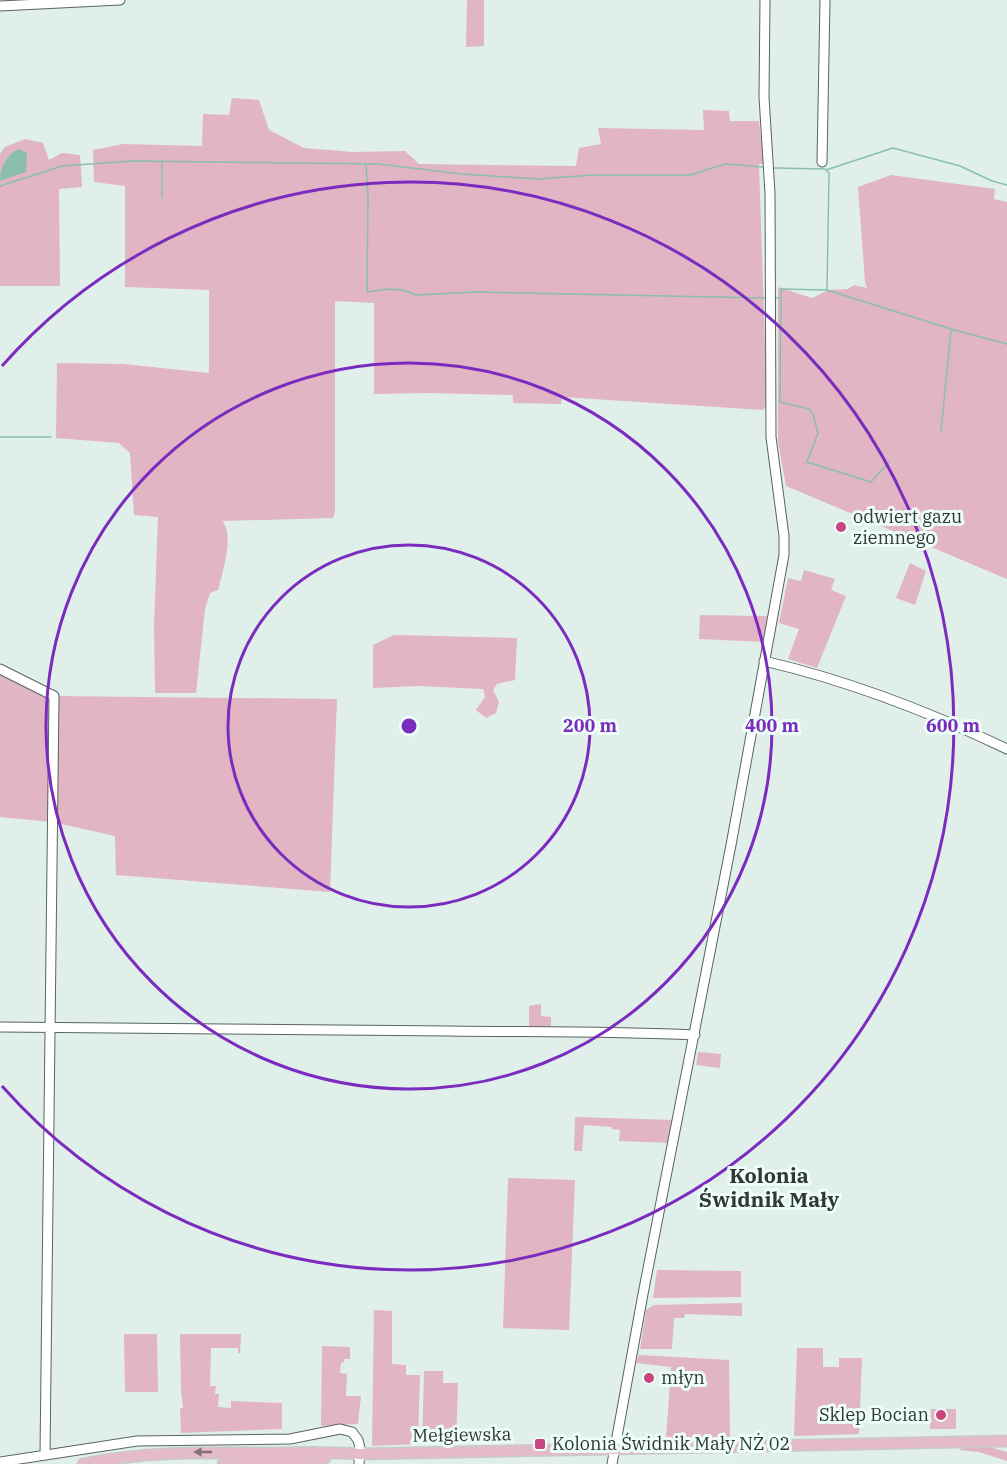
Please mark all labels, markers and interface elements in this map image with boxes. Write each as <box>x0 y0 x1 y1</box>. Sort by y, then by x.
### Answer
place label: odwiert gazu ziemnego <box>853 505 962 549</box>
marker: odwiert gazu ziemnego <box>834 520 848 534</box>
text: 200 m <box>563 714 618 737</box>
text: 400 m <box>745 714 800 737</box>
text: 600 m <box>926 714 981 737</box>
centre of rings <box>399 716 419 736</box>
district label: Kolonia Świdnik Mały <box>699 1161 839 1213</box>
place label: młyn <box>661 1366 705 1389</box>
marker: młyn <box>642 1371 656 1385</box>
place label: Sklep Bocian <box>819 1403 929 1426</box>
marker: Sklep Bocian <box>934 1408 948 1422</box>
street label: Mełgiewska <box>412 1422 512 1447</box>
place label: Kolonia Świdnik Mały NŻ 02 <box>552 1432 790 1455</box>
marker: Kolonia Świdnik Mały NŻ 02 <box>533 1437 547 1451</box>
one-way arrow <box>193 1447 212 1457</box>

